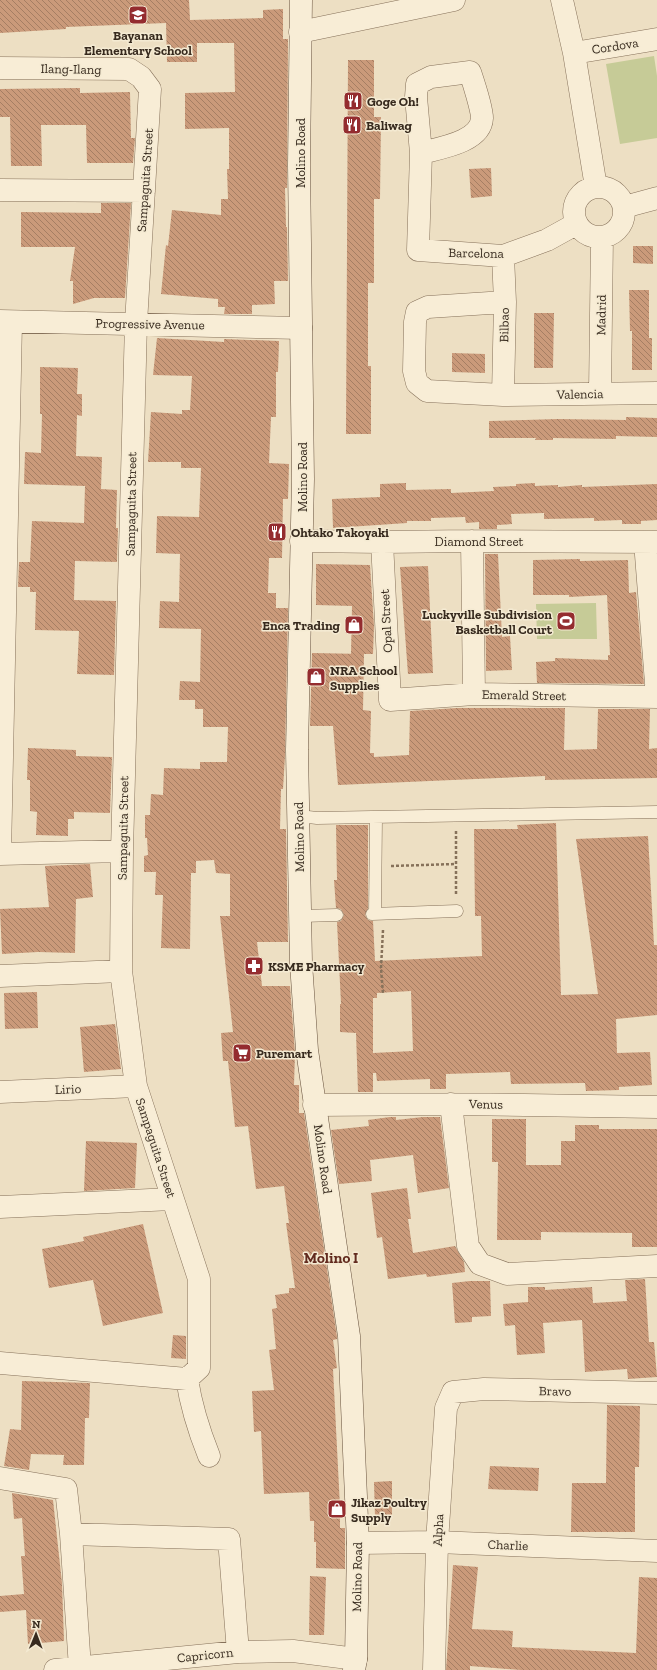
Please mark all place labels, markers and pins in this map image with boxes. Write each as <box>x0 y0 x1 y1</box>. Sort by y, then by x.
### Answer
school or university icon: Bayanan Elementary School <box>127 4 149 26</box>
place label: Bayanan Elementary School <box>84 28 192 58</box>
restaurant icon: Goge Oh! <box>342 90 364 112</box>
place label: Goge Oh! <box>367 94 419 109</box>
restaurant icon: Baliwag <box>341 114 363 136</box>
place label: Baliwag <box>366 118 413 133</box>
restaurant icon: Ohtako Takoyaki <box>266 521 288 543</box>
place label: Ohtako Takoyaki <box>291 525 389 540</box>
place label: Luckyville Subdivision Basketball Court <box>422 607 553 637</box>
sports icon: Luckyville Subdivision Basketball Court <box>555 610 577 632</box>
shop icon: Enca Trading <box>343 614 365 636</box>
place label: Enca Trading <box>262 618 341 633</box>
place label: NRA School Supplies <box>330 663 398 693</box>
shop icon: NRA School Supplies <box>305 666 327 688</box>
pharmacy icon: KSME Pharmacy <box>243 955 265 977</box>
place label: KSME Pharmacy <box>268 959 365 974</box>
supermarket icon: Puremart <box>231 1042 253 1064</box>
place label: Puremart <box>256 1046 313 1061</box>
place label: Jikaz Poultry Supply <box>351 1495 427 1525</box>
shop icon: Jikaz Poultry Supply <box>326 1498 348 1520</box>

